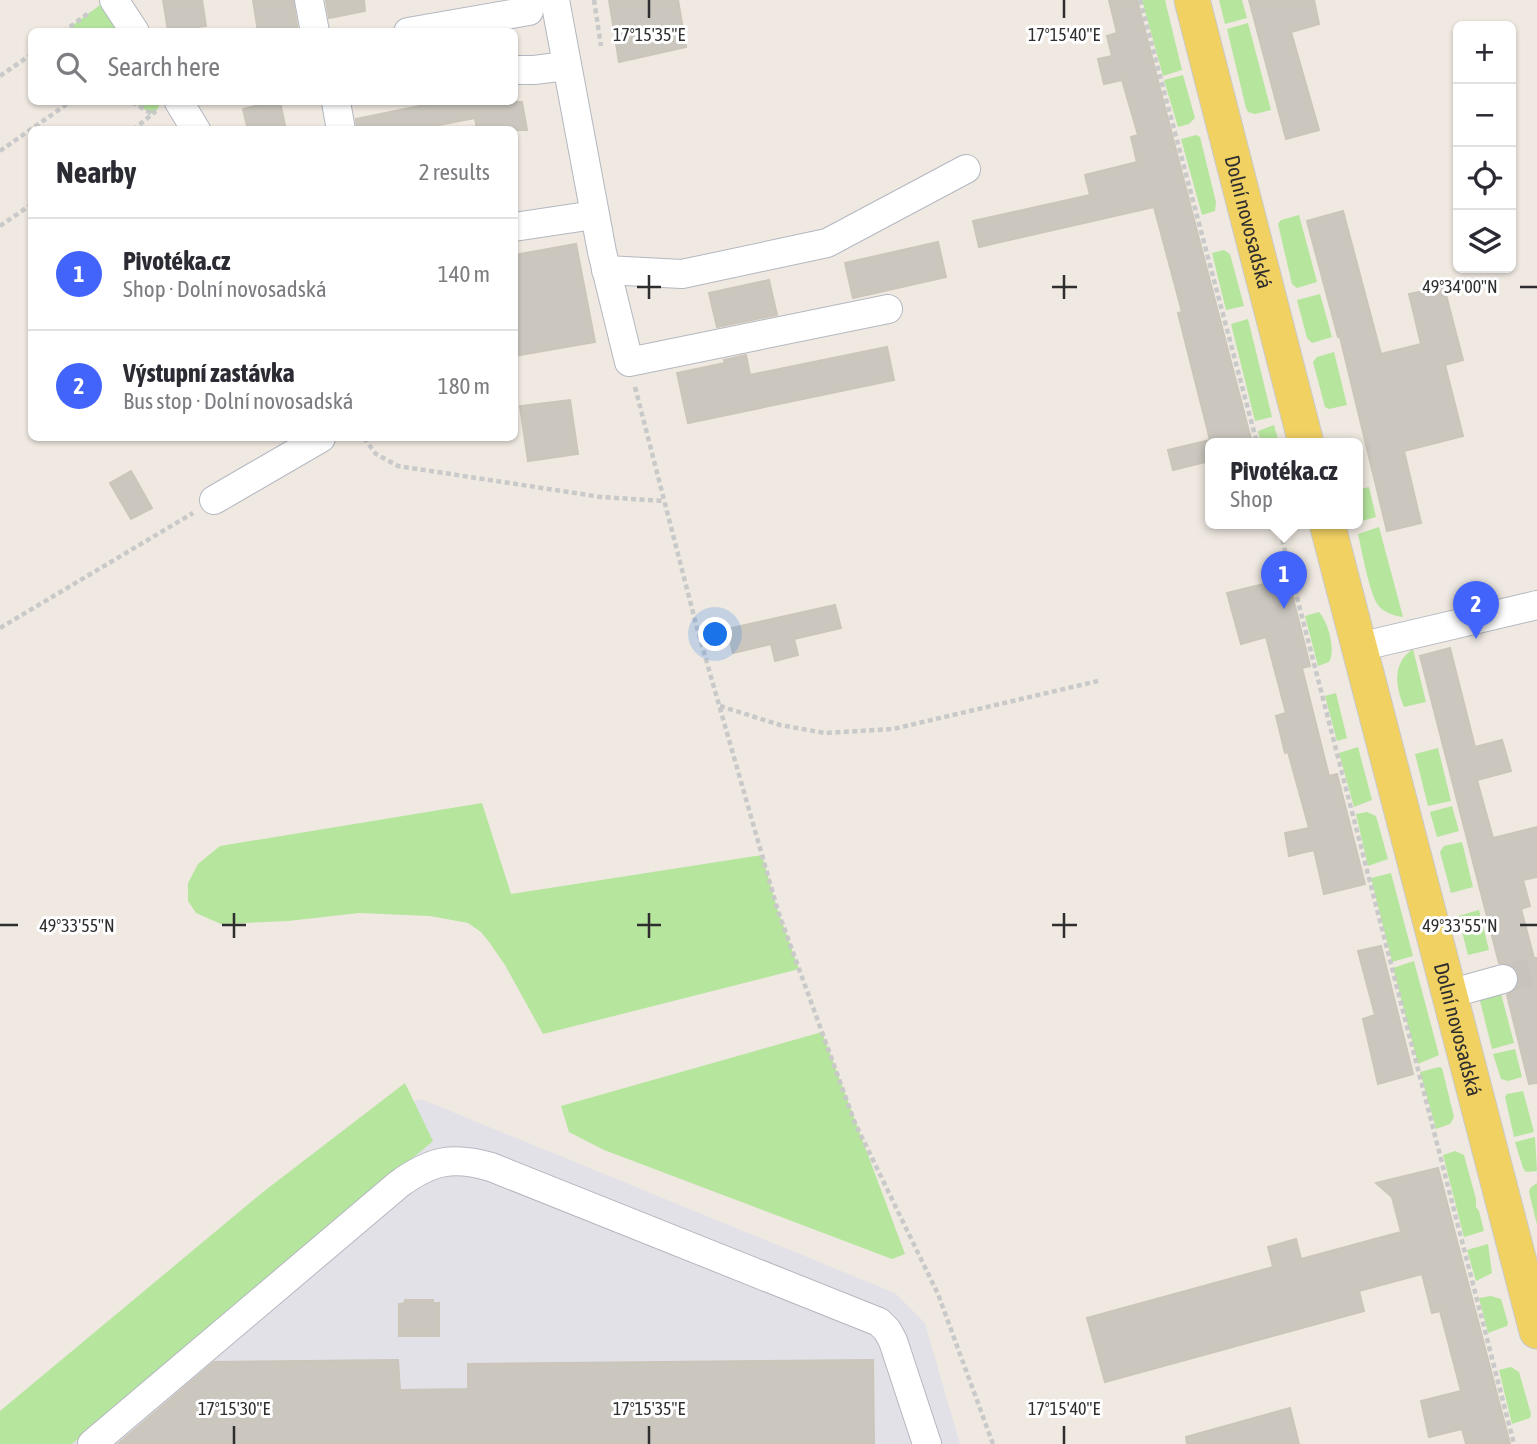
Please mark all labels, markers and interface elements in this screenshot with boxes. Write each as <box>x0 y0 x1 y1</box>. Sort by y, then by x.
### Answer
map controls <box>1453 21 1516 273</box>
button: + <box>1453 21 1516 84</box>
text: 17°15'35"E <box>613 24 685 45</box>
text: 17°15'40"E <box>1028 24 1100 45</box>
search box <box>28 28 518 105</box>
icon: search <box>52 48 90 86</box>
text: Search here <box>108 52 220 82</box>
button: − <box>1453 84 1516 147</box>
button: locate <box>1453 147 1516 210</box>
street label: Dolní novosadská <box>1220 152 1278 291</box>
text: Nearby <box>56 155 136 189</box>
text: 2 results <box>419 159 490 185</box>
button: layers <box>1453 210 1516 273</box>
text: Pivotéka.cz <box>123 246 230 276</box>
text: 1 <box>74 261 84 287</box>
text: 140 m <box>438 261 490 287</box>
text: Shop · Dolní novosadská <box>123 276 327 302</box>
text: 49°34'00"N <box>1422 276 1498 297</box>
text: Výstupní zastávka <box>123 358 295 388</box>
text: 2 <box>74 373 84 399</box>
text: 180 m <box>438 373 490 399</box>
text: Bus stop · Dolní novosadská <box>123 388 354 414</box>
popup <box>1205 438 1363 529</box>
text: Pivotéka.cz <box>1230 456 1338 486</box>
text: Shop <box>1230 486 1273 512</box>
pin: 1 <box>1261 551 1307 609</box>
pin: 2 <box>1453 581 1499 639</box>
your location <box>698 617 732 651</box>
text: 49°33'55"N <box>39 915 115 936</box>
text: 49°33'55"N <box>1422 915 1498 936</box>
street label: Dolní novosadská <box>1430 960 1487 1098</box>
text: 17°15'30"E <box>198 1398 270 1419</box>
text: 17°15'35"E <box>613 1398 685 1419</box>
text: 17°15'40"E <box>1028 1398 1100 1419</box>

